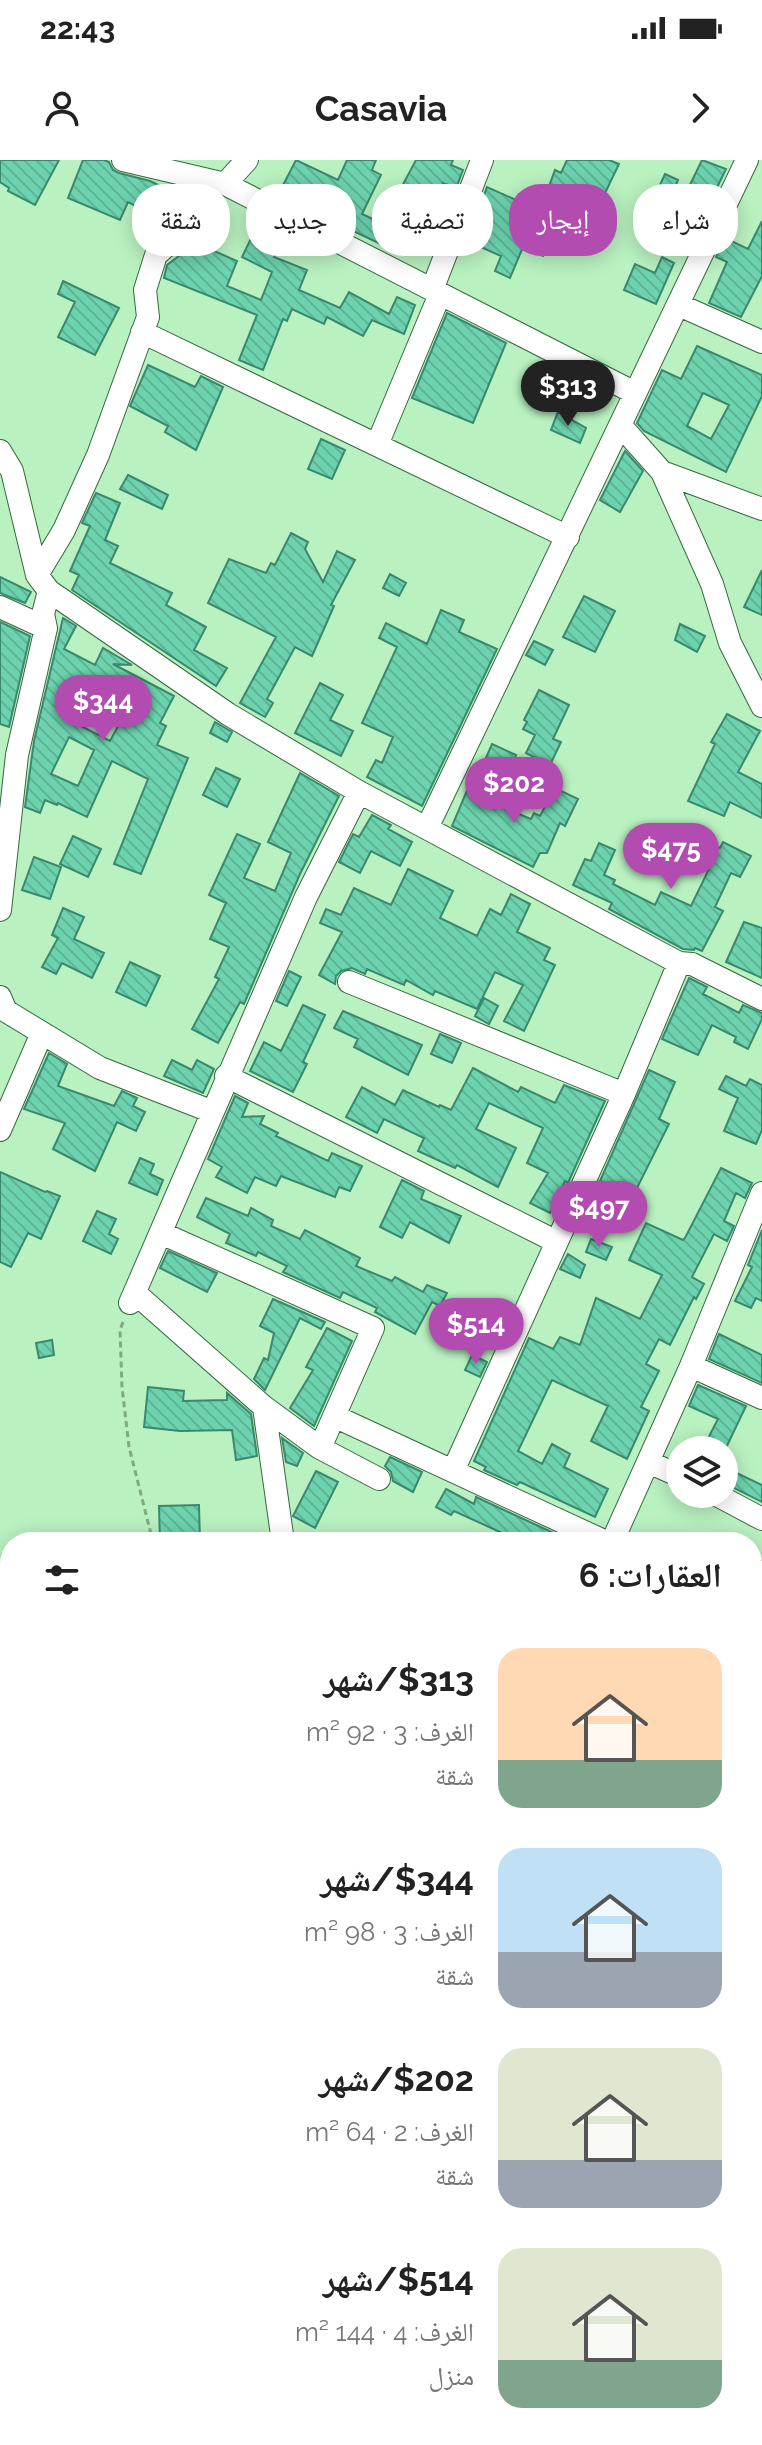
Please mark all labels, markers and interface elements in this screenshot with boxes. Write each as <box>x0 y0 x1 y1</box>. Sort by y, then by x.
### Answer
text: 22:43 <box>40 11 115 46</box>
icon: person <box>40 86 84 130</box>
icon: forward <box>678 86 722 130</box>
text: Casavia <box>315 87 447 129</box>
chip: شقة <box>132 184 230 256</box>
chip: جديد <box>246 184 356 256</box>
chip: تصفية <box>372 184 493 256</box>
chip: إيجار <box>509 184 617 256</box>
chip: شراء <box>633 184 738 256</box>
pin: $313 <box>521 360 615 428</box>
text: $313 <box>539 371 597 401</box>
pin: $344 <box>56 675 150 743</box>
text: $344 <box>73 686 133 716</box>
pin: $202 <box>467 757 561 825</box>
text: $202 <box>483 768 545 798</box>
pin: $475 <box>624 823 718 891</box>
text: $475 <box>641 834 701 864</box>
pin: $497 <box>552 1181 646 1249</box>
text: $497 <box>568 1192 630 1222</box>
pin: $514 <box>429 1298 523 1366</box>
text: $514 <box>447 1309 505 1339</box>
map controls <box>666 1436 738 1508</box>
button: layers <box>666 1436 738 1508</box>
text: العقارات: 6 <box>579 1555 722 1595</box>
icon: filters <box>40 1558 84 1602</box>
text: $313/شهر <box>323 1659 474 1699</box>
icon: home <box>562 1680 658 1776</box>
text: الغرف: 3 · 92 m² <box>306 1717 474 1747</box>
text: شقة <box>435 1761 474 1791</box>
text: $344/شهر <box>320 1859 474 1899</box>
icon: home <box>562 1880 658 1976</box>
text: الغرف: 3 · 98 m² <box>304 1917 474 1947</box>
text: شقة <box>435 1961 474 1991</box>
text: $202/شهر <box>319 2059 474 2099</box>
icon: home <box>562 2080 658 2176</box>
text: الغرف: 2 · 64 m² <box>305 2117 474 2147</box>
text: شقة <box>435 2161 474 2191</box>
text: $514/شهر <box>323 2259 474 2299</box>
icon: home <box>562 2280 658 2376</box>
text: الغرف: 4 · 144 m² <box>295 2317 474 2347</box>
text: منزل <box>429 2361 474 2391</box>

